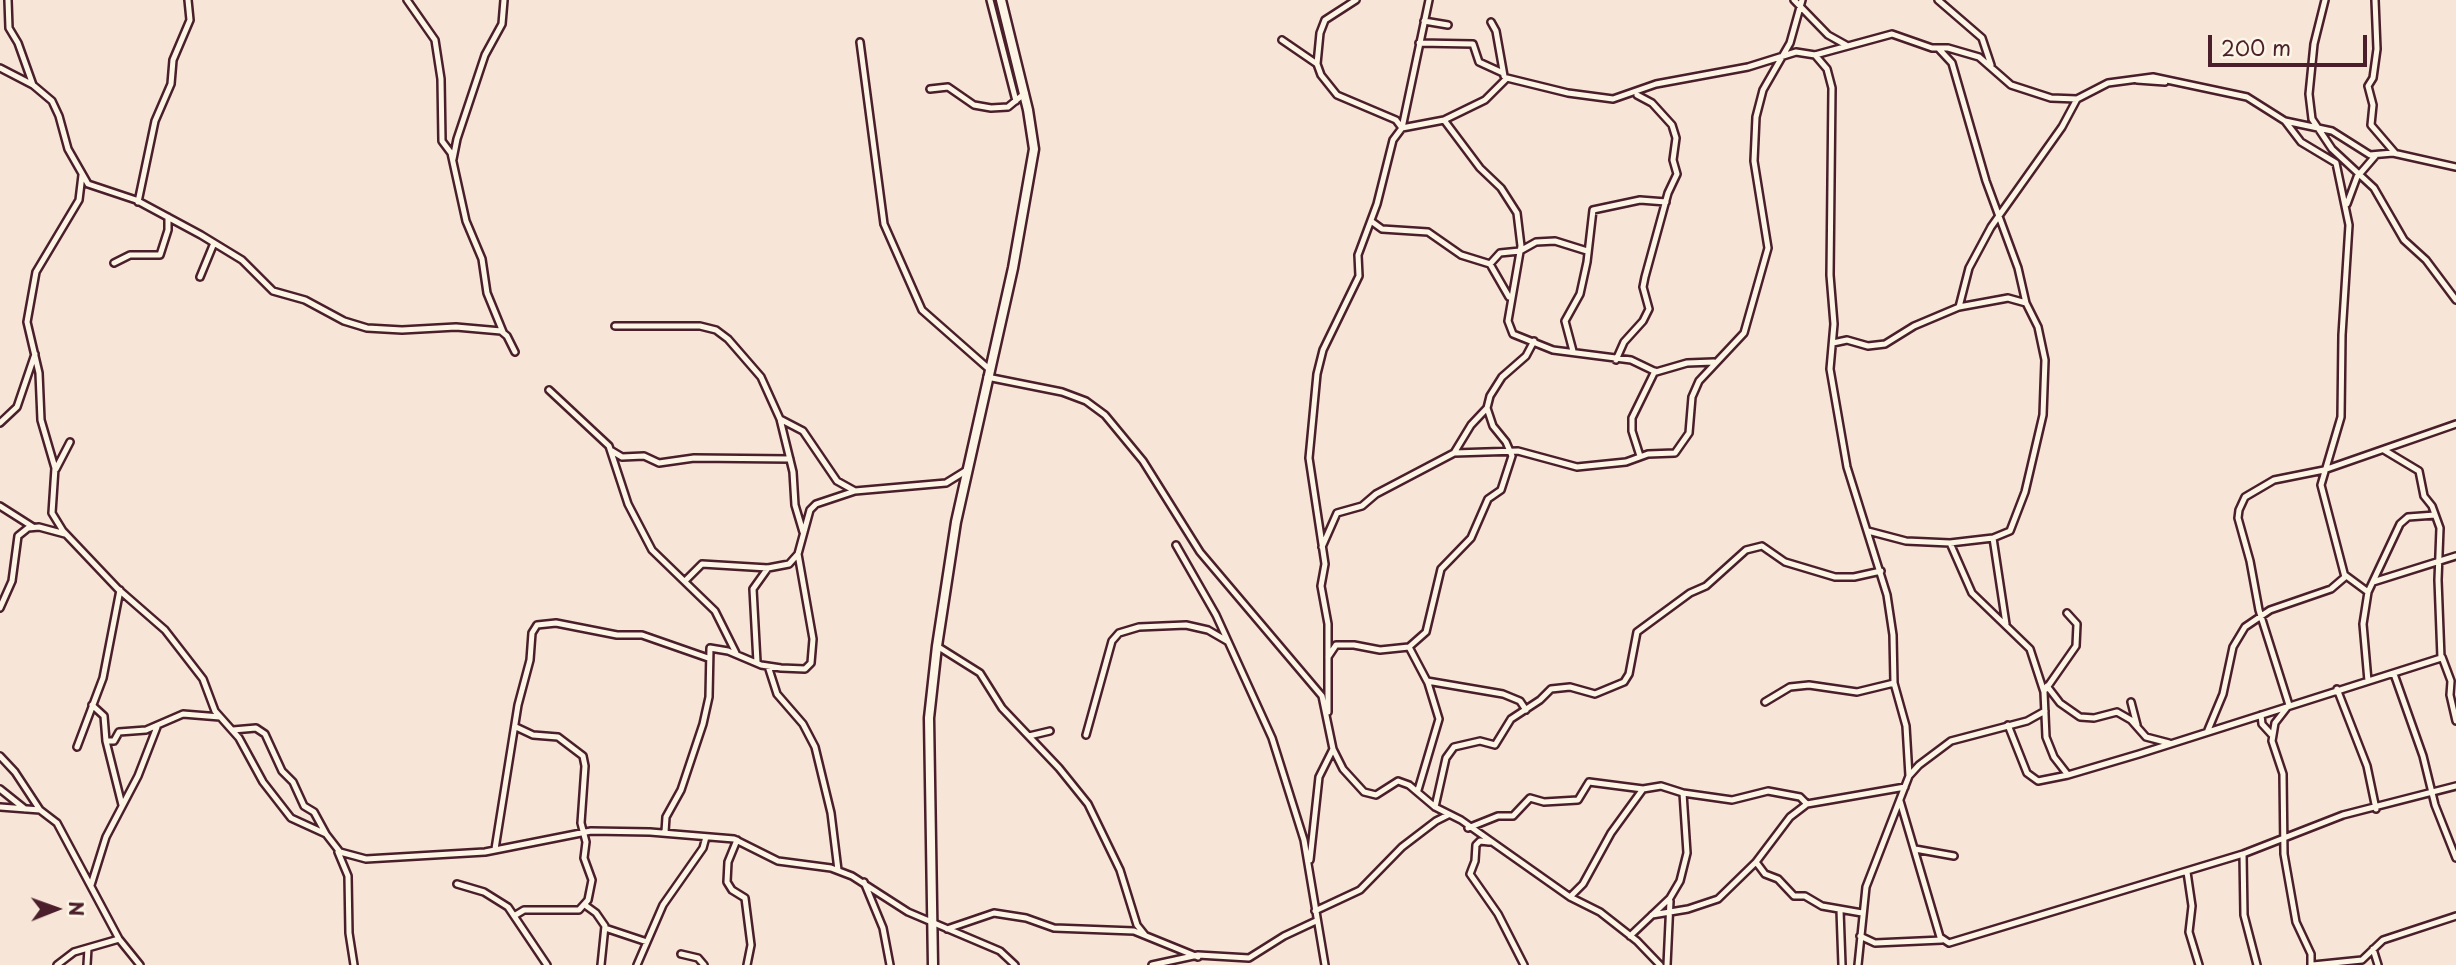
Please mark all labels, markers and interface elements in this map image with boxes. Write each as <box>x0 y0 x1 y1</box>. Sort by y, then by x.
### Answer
scale bar <box>2211 21 2370 65</box>
text: 200 m <box>2221 31 2291 63</box>
north arrow <box>21 874 91 944</box>
text: N <box>63 901 91 916</box>

